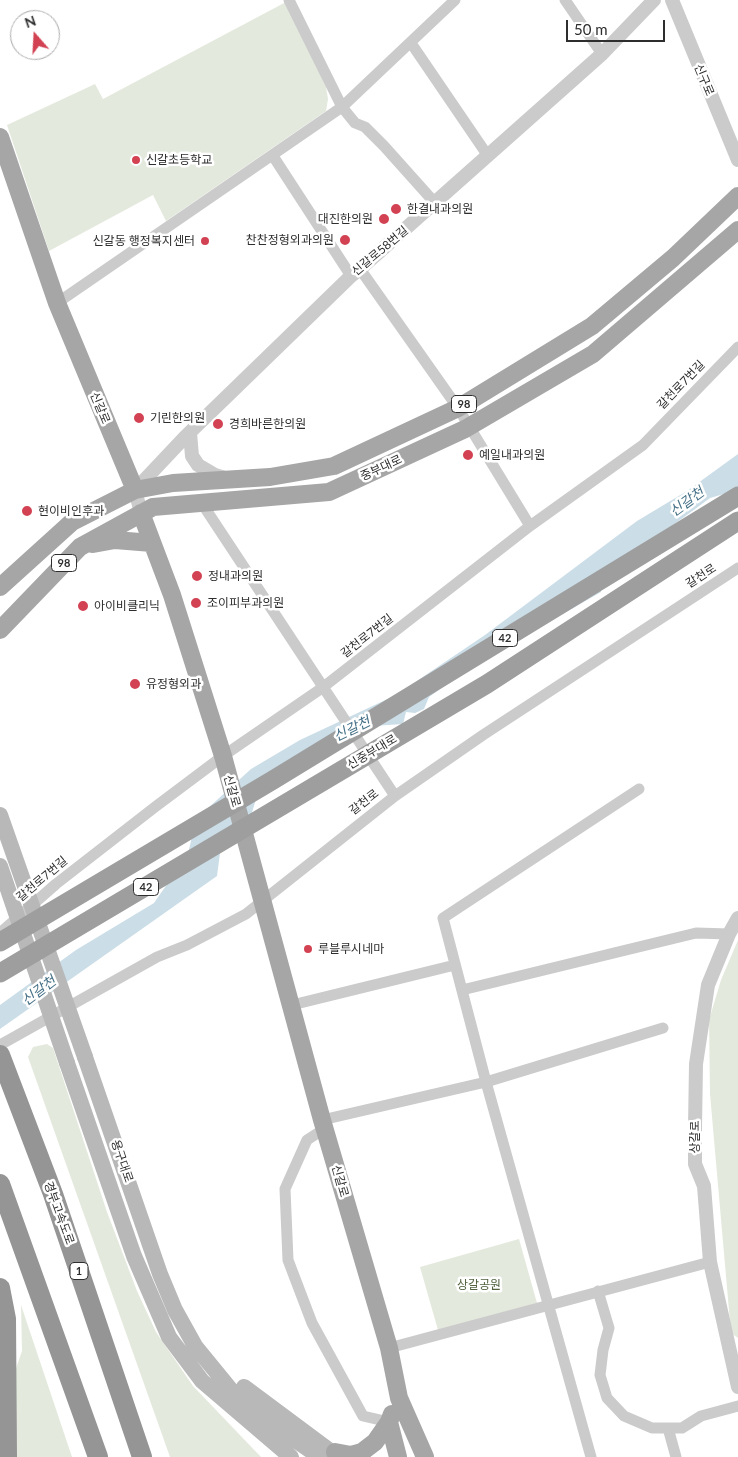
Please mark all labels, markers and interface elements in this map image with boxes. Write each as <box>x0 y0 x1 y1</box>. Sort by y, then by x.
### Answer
north arrow <box>10 10 60 60</box>
scale bar <box>568 10 667 42</box>
text: N <box>22 11 38 31</box>
text: 50 m <box>574 20 608 38</box>
street label: 신구로 <box>691 62 717 98</box>
place label: 신갈초등학교 <box>146 153 212 167</box>
marker: 신갈초등학교 <box>130 154 142 166</box>
marker: 한결내과의원 <box>389 202 403 216</box>
place label: 한결내과의원 <box>407 202 473 216</box>
place label: 대진한의원 <box>318 212 373 226</box>
marker: 대진한의원 <box>377 212 391 226</box>
street label: 신갈로58번길 <box>349 223 411 279</box>
place label: 찬찬정형외과의원 <box>246 233 334 247</box>
marker: 찬찬정형외과의원 <box>338 233 352 247</box>
place label: 신갈동 행정복지센터 <box>93 234 195 248</box>
marker: 신갈동 행정복지센터 <box>199 235 211 247</box>
street label: 갈천로7번길 <box>654 358 708 412</box>
street label: 신갈로 <box>87 390 113 426</box>
road number: 98 <box>452 396 476 412</box>
marker: 기린한의원 <box>132 411 146 425</box>
place label: 기린한의원 <box>150 411 205 425</box>
marker: 경희바른한의원 <box>211 417 225 431</box>
place label: 경희바른한의원 <box>229 417 306 431</box>
marker: 예일내과의원 <box>461 448 475 462</box>
place label: 예일내과의원 <box>479 448 545 462</box>
street label: 중부대로 <box>358 452 404 484</box>
water label: 신갈천 <box>666 484 708 520</box>
marker: 현이비인후과 <box>20 504 34 518</box>
place label: 현이비인후과 <box>38 504 104 518</box>
road number: 98 <box>52 554 76 572</box>
street label: 갈천로 <box>683 561 719 591</box>
marker: 정내과의원 <box>190 569 204 583</box>
place label: 정내과의원 <box>208 569 263 583</box>
marker: 조이피부과의원 <box>189 596 203 610</box>
place label: 조이피부과의원 <box>207 596 284 610</box>
marker: 아이비클리닉 <box>76 599 90 613</box>
place label: 아이비클리닉 <box>94 599 160 613</box>
street label: 갈천로7번길 <box>338 611 396 661</box>
road number: 42 <box>492 630 518 646</box>
marker: 유정형외과 <box>128 677 142 691</box>
place label: 유정형외과 <box>146 677 201 691</box>
water label: 신갈천 <box>331 713 373 745</box>
street label: 신중부대로 <box>345 732 399 772</box>
street label: 신갈로 <box>221 773 243 809</box>
street label: 갈천로 <box>347 786 381 818</box>
street label: 갈천로7번길 <box>14 854 70 904</box>
road number: 42 <box>134 879 158 896</box>
place label: 루블루시네마 <box>318 942 384 956</box>
marker: 루블루시네마 <box>302 943 314 955</box>
water label: 신갈천 <box>19 973 59 1009</box>
street label: 상갈로 <box>688 1120 702 1154</box>
street label: 용구대로 <box>108 1138 136 1184</box>
street label: 신갈로 <box>329 1163 351 1199</box>
street label: 경부고속도로 <box>41 1179 77 1247</box>
road number: 1 <box>70 1262 88 1280</box>
park label: 상갈공원 <box>457 1278 501 1292</box>

